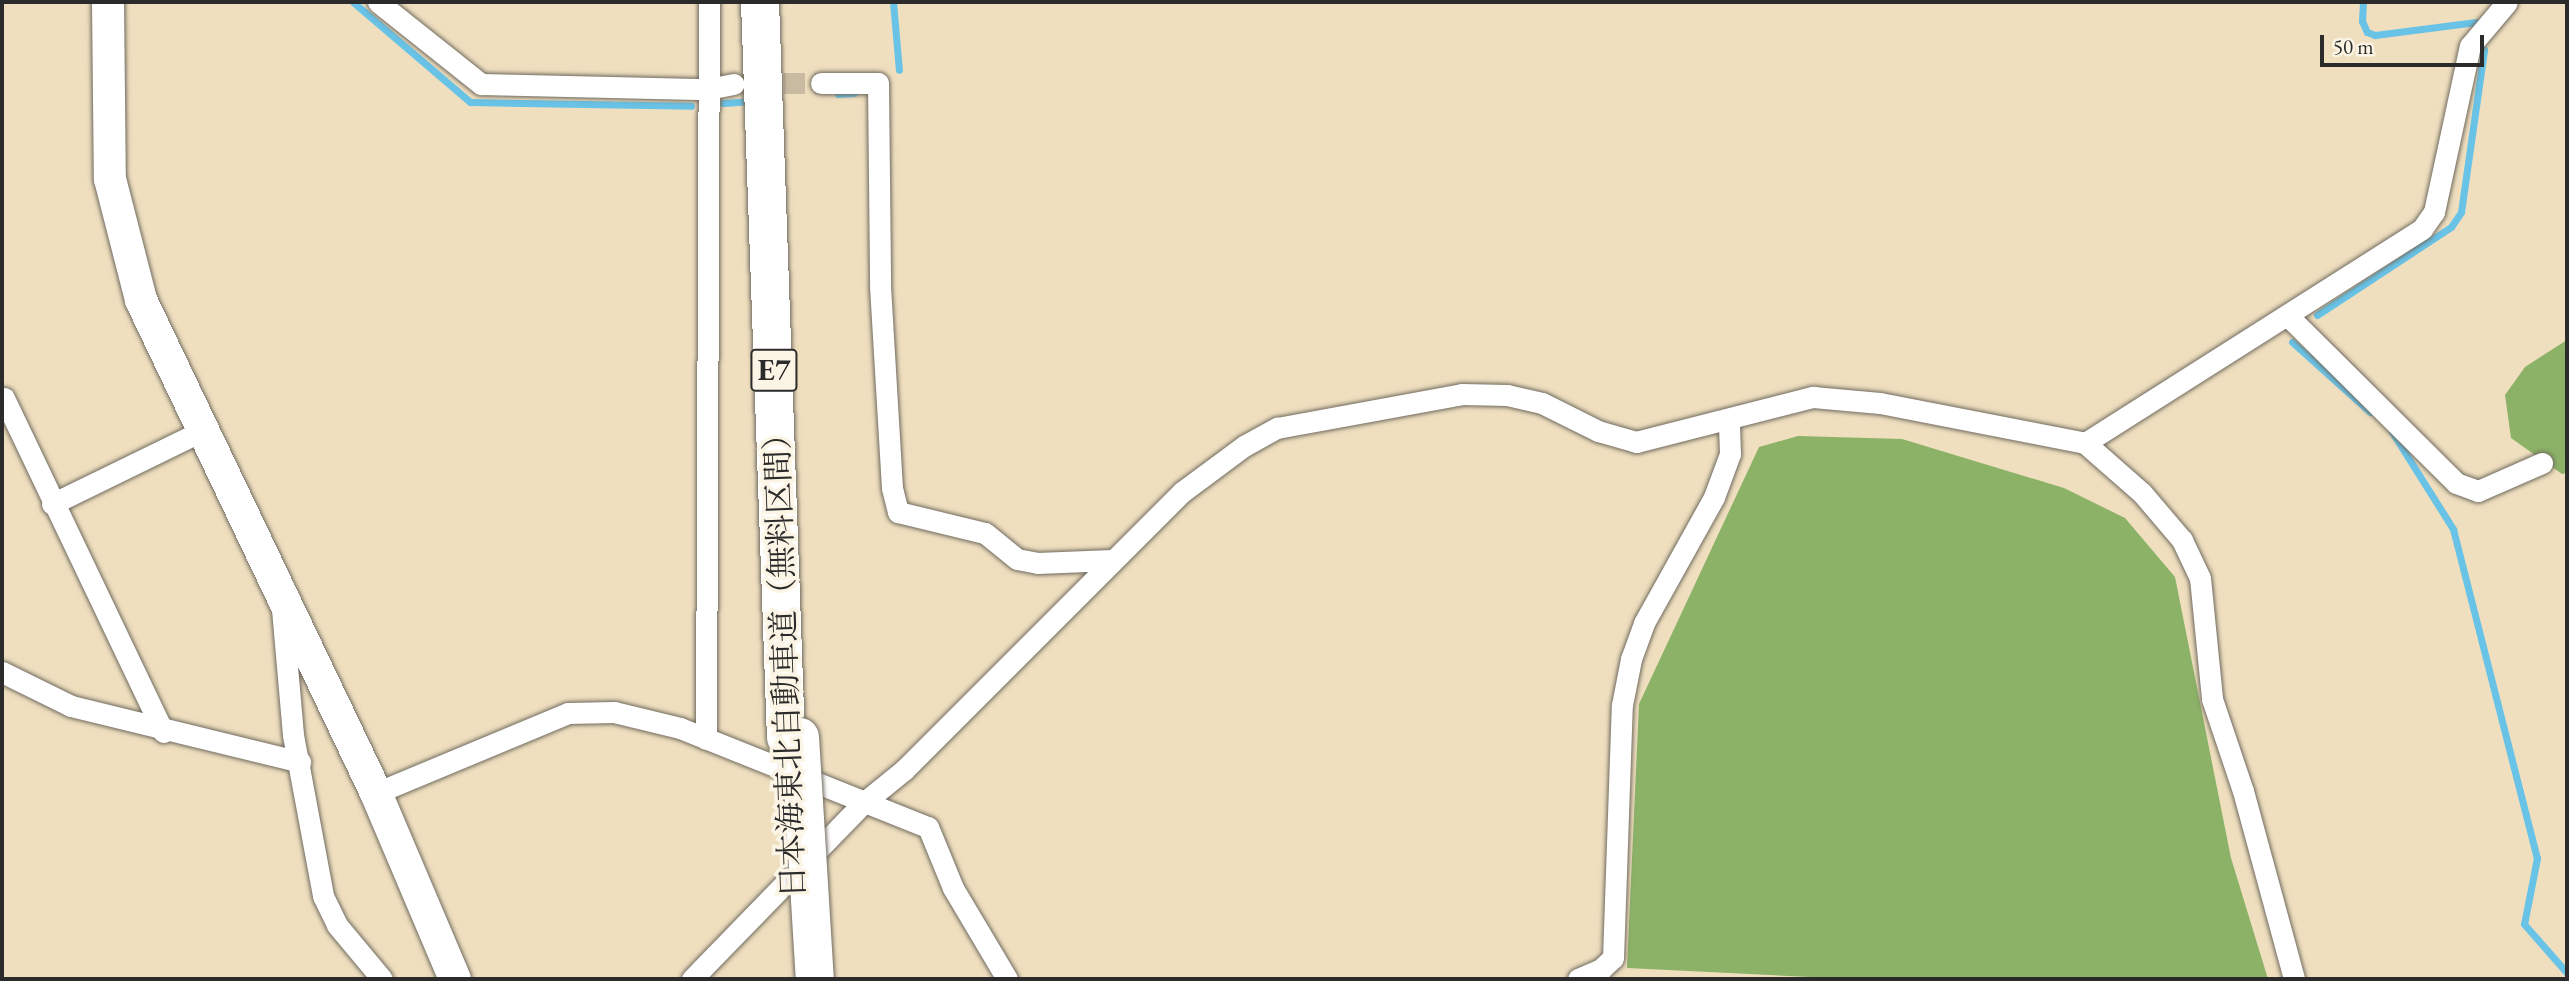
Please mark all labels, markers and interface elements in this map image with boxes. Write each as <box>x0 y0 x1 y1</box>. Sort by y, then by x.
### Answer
scale bar <box>2324 21 2488 65</box>
text: 50 m <box>2333 33 2374 60</box>
road number: E7 <box>750 344 798 396</box>
street label: 日本海東北自動車道（無料区間） <box>757 417 813 899</box>

